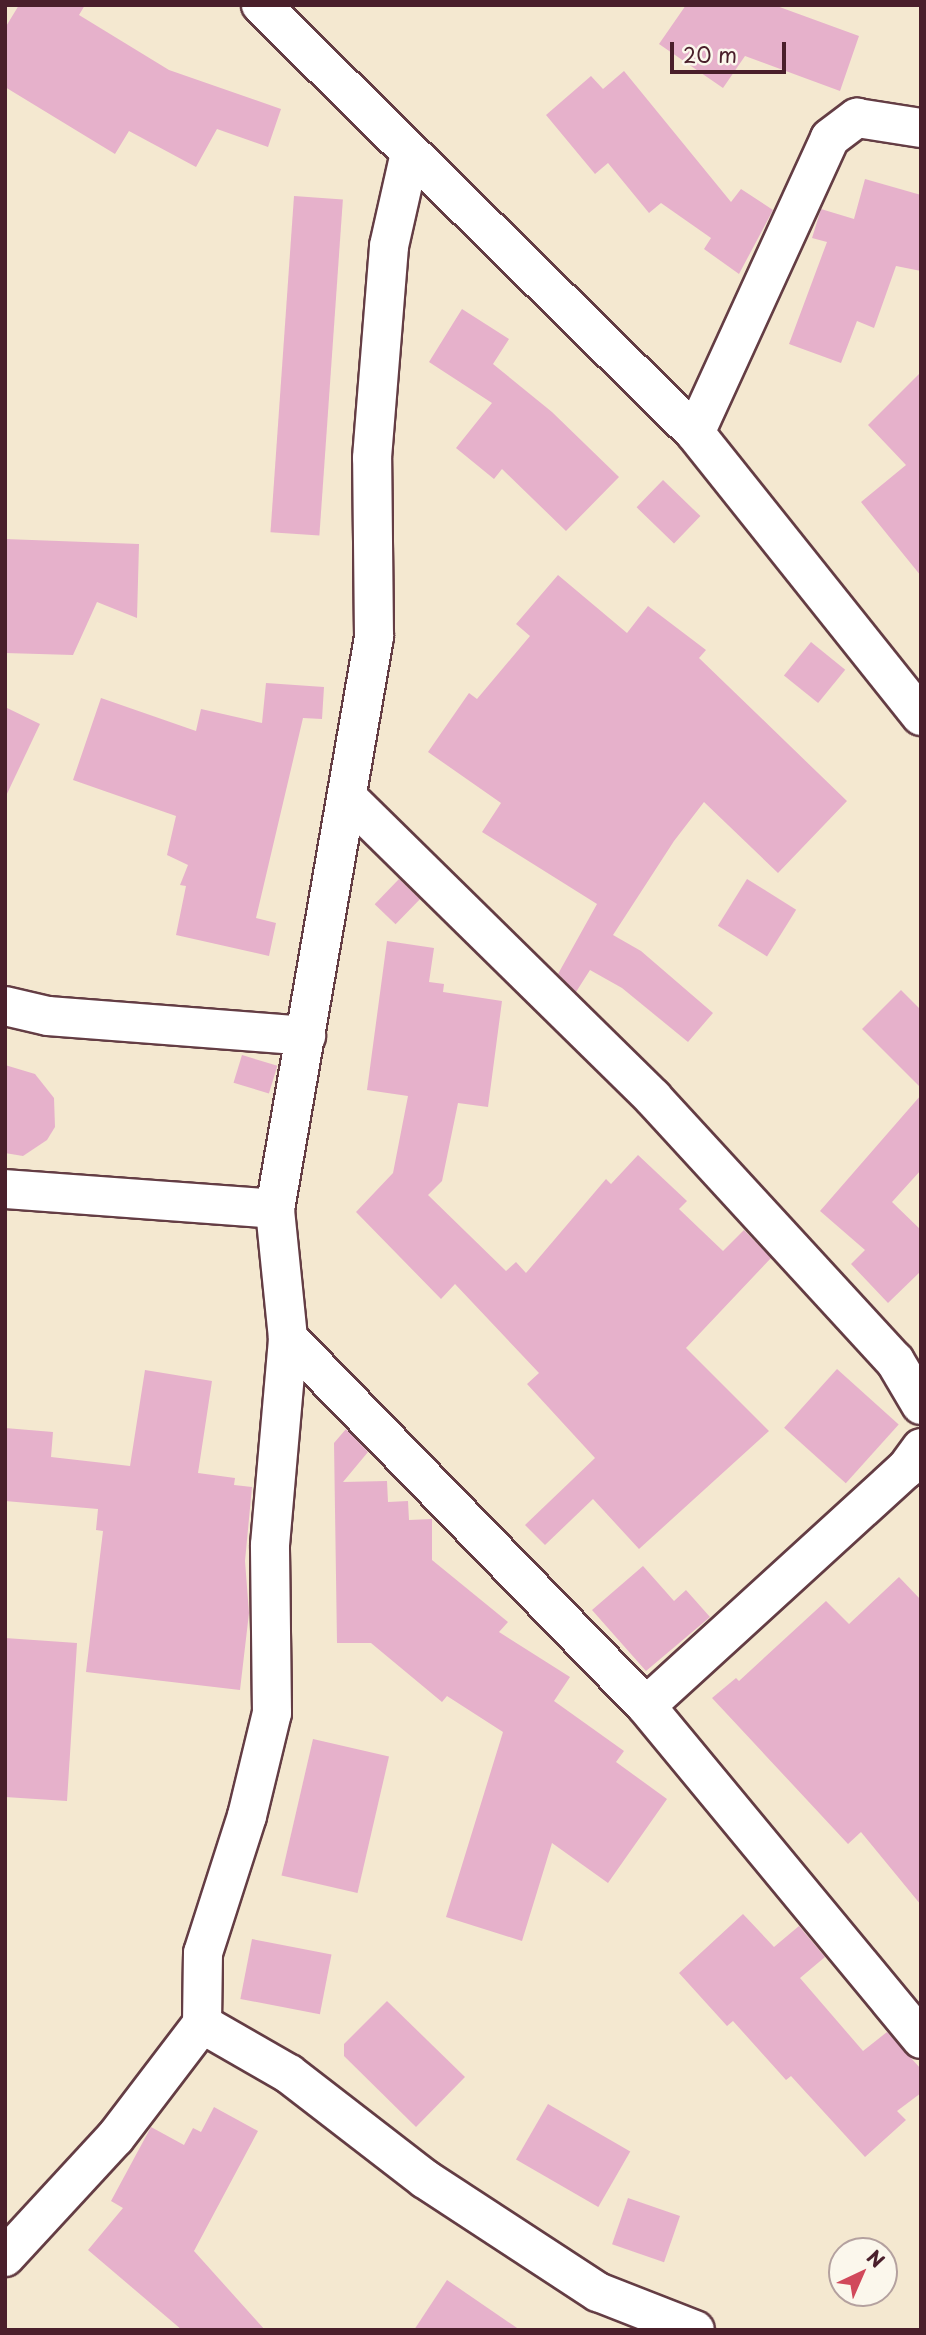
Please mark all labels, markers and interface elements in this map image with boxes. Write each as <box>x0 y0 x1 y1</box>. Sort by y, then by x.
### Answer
scale bar <box>674 28 790 72</box>
text: 20 m <box>683 38 737 70</box>
north arrow <box>828 2237 898 2307</box>
text: N <box>861 2243 891 2274</box>

